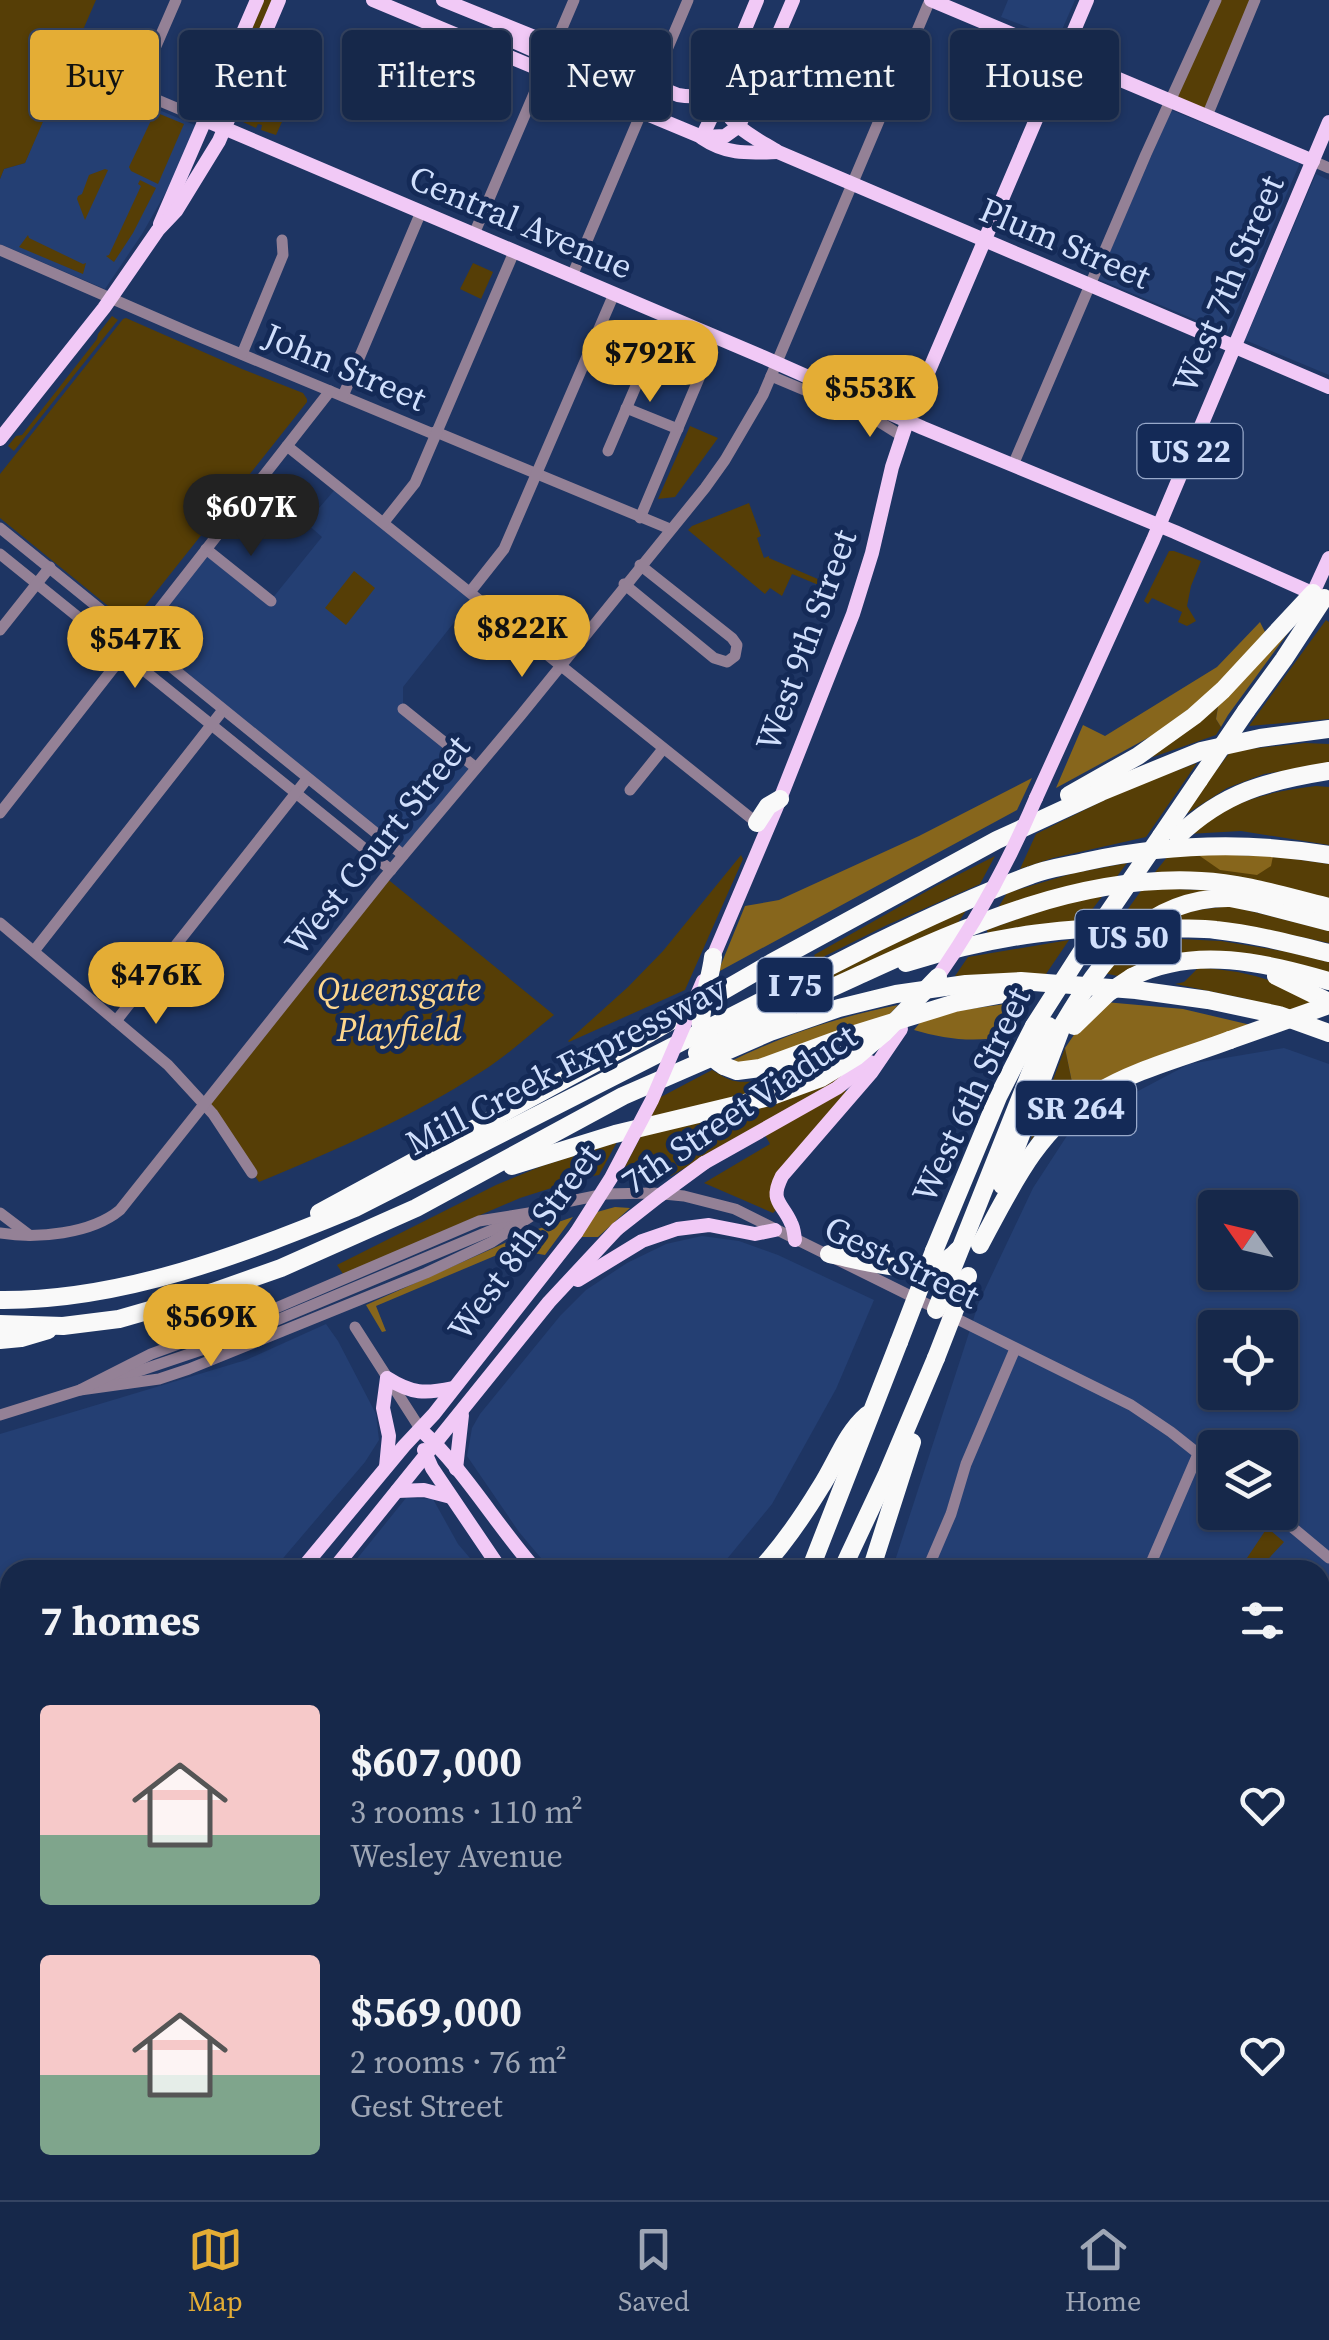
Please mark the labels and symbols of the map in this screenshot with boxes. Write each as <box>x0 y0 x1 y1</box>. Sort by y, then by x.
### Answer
street label: Central Avenue <box>402 153 640 291</box>
street label: West 7th Street <box>1161 167 1296 400</box>
street label: Plum Street <box>972 185 1158 301</box>
street label: John Street <box>255 311 434 423</box>
pin: $792K <box>580 320 720 405</box>
pin: $553K <box>800 355 940 440</box>
road number: US 22 <box>1138 424 1242 478</box>
pin: $607K <box>181 474 321 559</box>
street label: West 9th Street <box>744 522 868 757</box>
pin: $822K <box>452 595 592 680</box>
pin: $547K <box>65 606 205 691</box>
street label: West Court Street <box>273 724 481 965</box>
road number: US 50 <box>1076 910 1180 964</box>
pin: $476K <box>86 942 226 1027</box>
road number: I 75 <box>758 958 832 1012</box>
street label: Mill Creek Expressway <box>398 963 735 1167</box>
park label: Queensgate Playfield <box>317 965 481 1053</box>
street label: West 6th Street <box>900 979 1042 1210</box>
street label: 7th Street Viaduct <box>612 1012 867 1206</box>
road number: SR 264 <box>1016 1081 1136 1135</box>
street label: West 8th Street <box>436 1133 612 1350</box>
north arrow <box>1198 1190 1298 1290</box>
street label: Gest Street <box>816 1204 988 1320</box>
pin: $569K <box>141 1284 281 1369</box>

